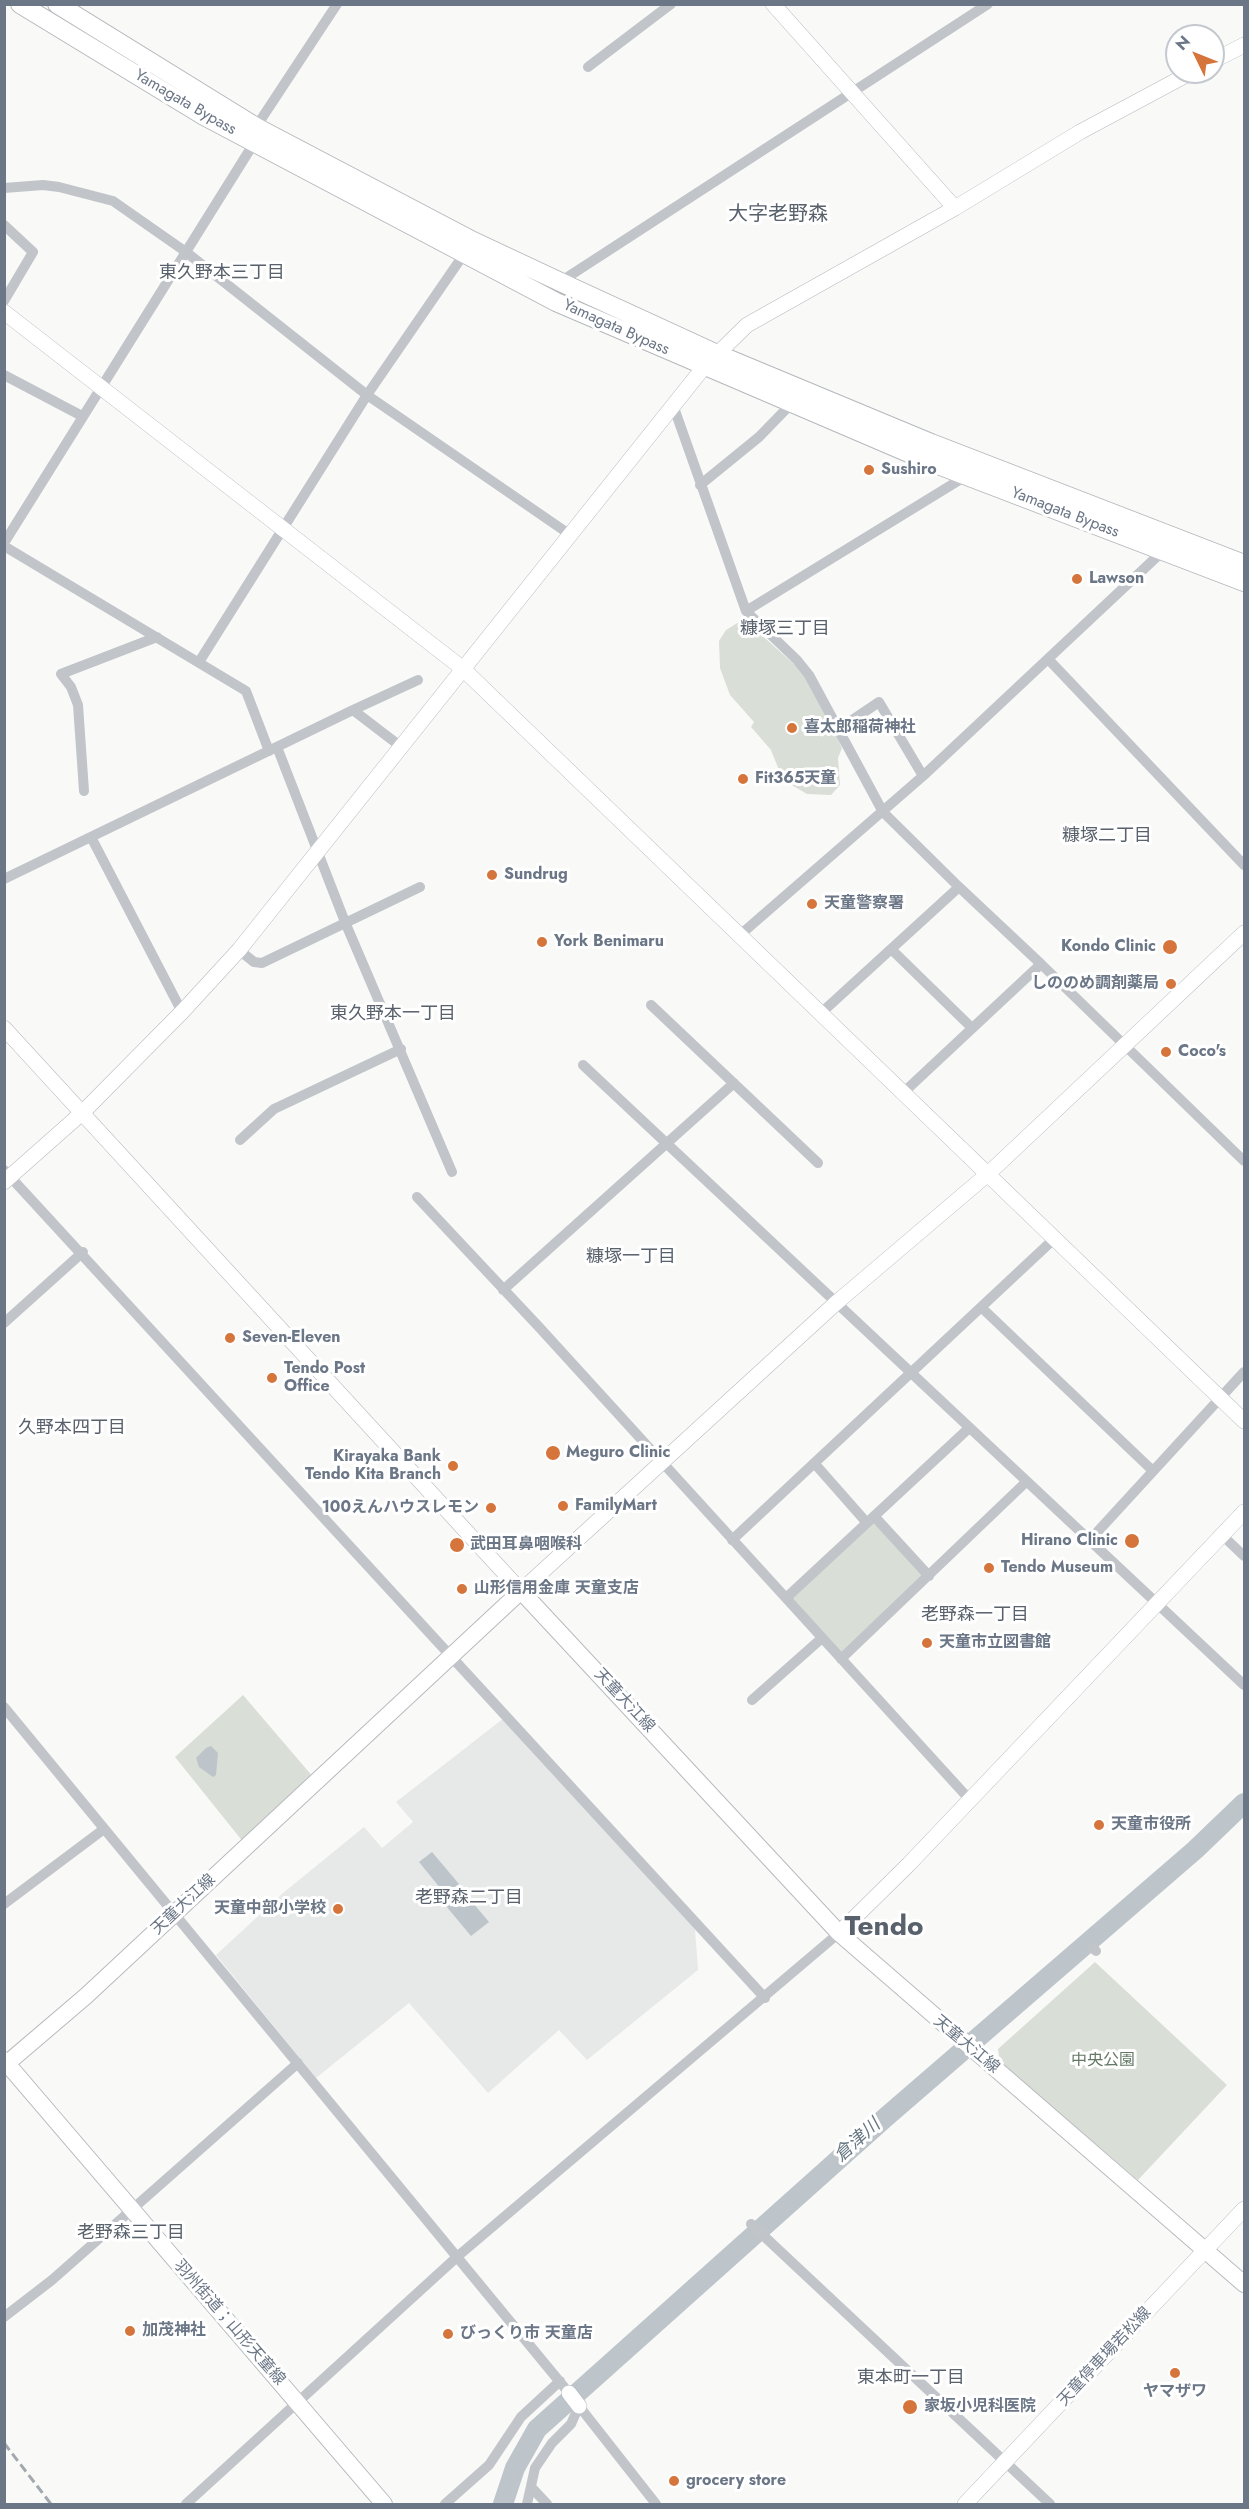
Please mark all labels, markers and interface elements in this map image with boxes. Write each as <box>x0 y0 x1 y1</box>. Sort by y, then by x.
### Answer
north arrow <box>1165 24 1225 84</box>
text: N <box>1170 30 1196 55</box>
street label: Yamagata Bypass <box>131 66 239 140</box>
district label: 大字老野森 <box>728 203 828 227</box>
district label: 東久野本三丁目 <box>159 263 285 285</box>
street label: Yamagata Bypass <box>560 296 672 360</box>
place label: Sushiro <box>881 460 937 480</box>
marker: Sushiro <box>862 463 876 477</box>
street label: Yamagata Bypass <box>1008 484 1122 542</box>
place label: Lawson <box>1089 569 1144 589</box>
marker: Lawson <box>1070 572 1084 586</box>
district label: 糠塚三丁目 <box>740 619 830 641</box>
place label: 喜太郎稲荷神社 <box>804 718 916 738</box>
marker: 喜太郎稲荷神社 <box>785 721 799 735</box>
place label: Fit365天童 <box>755 769 836 789</box>
marker: Fit365天童 <box>736 772 750 786</box>
district label: 糠塚二丁目 <box>1062 826 1152 848</box>
place label: Sundrug <box>504 865 568 885</box>
marker: Sundrug <box>485 868 499 882</box>
place label: 天童警察署 <box>824 894 904 914</box>
marker: 天童警察署 <box>805 897 819 911</box>
place label: York Benimaru <box>554 932 664 952</box>
marker: York Benimaru <box>535 935 549 949</box>
place label: Kondo Clinic <box>1061 937 1156 957</box>
marker: Kondo Clinic <box>1161 938 1179 956</box>
place label: しののめ調剤薬局 <box>1031 974 1159 994</box>
marker: しののめ調剤薬局 <box>1164 977 1178 991</box>
district label: 東久野本一丁目 <box>330 1004 456 1026</box>
place label: Coco's <box>1178 1042 1226 1062</box>
marker: Coco's <box>1159 1045 1173 1059</box>
district label: 糠塚一丁目 <box>586 1247 676 1269</box>
place label: Seven-Eleven <box>242 1328 340 1348</box>
marker: Seven-Eleven <box>223 1331 237 1345</box>
place label: Tendo Post Office <box>284 1359 365 1397</box>
marker: Tendo Post Office <box>265 1371 279 1385</box>
district label: 久野本四丁目 <box>18 1418 126 1440</box>
place label: Meguro Clinic <box>566 1443 670 1463</box>
marker: Meguro Clinic <box>544 1444 562 1462</box>
place label: Kirayaka Bank Tendo Kita Branch <box>305 1447 441 1485</box>
marker: Kirayaka Bank Tendo Kita Branch <box>446 1459 460 1473</box>
place label: FamilyMart <box>575 1496 657 1516</box>
place label: 100えんハウスレモン <box>322 1498 479 1518</box>
marker: FamilyMart <box>556 1499 570 1513</box>
marker: 100えんハウスレモン <box>484 1501 498 1515</box>
place label: Hirano Clinic <box>1021 1531 1118 1551</box>
marker: Hirano Clinic <box>1123 1532 1141 1550</box>
place label: 武田耳鼻咽喉科 <box>470 1535 582 1555</box>
marker: 武田耳鼻咽喉科 <box>448 1536 466 1554</box>
place label: Tendo Museum <box>1001 1558 1113 1578</box>
marker: Tendo Museum <box>982 1561 996 1575</box>
place label: 山形信用金庫 天童支店 <box>474 1579 639 1599</box>
marker: 山形信用金庫 天童支店 <box>455 1582 469 1596</box>
district label: 老野森一丁目 <box>921 1605 1029 1627</box>
place label: 天童市立図書館 <box>939 1633 1051 1653</box>
marker: 天童市立図書館 <box>920 1636 934 1650</box>
street label: 天童大江線 <box>590 1665 658 1737</box>
place label: 天童市役所 <box>1111 1815 1191 1835</box>
marker: 天童市役所 <box>1092 1818 1106 1832</box>
street label: 天童大江線 <box>148 1871 220 1939</box>
district label: 老野森二丁目 <box>415 1888 523 1910</box>
place label: 天童中部小学校 <box>214 1899 326 1919</box>
marker: 天童中部小学校 <box>331 1902 345 1916</box>
district label: Tendo <box>845 1911 923 1945</box>
street label: 天童大江線 <box>929 2012 1003 2078</box>
park label: 中央公園 <box>1071 2051 1135 2071</box>
water label: 倉津川 <box>831 2115 885 2167</box>
district label: 老野森三丁目 <box>77 2223 185 2245</box>
street label: 羽州街道；山形天童線 <box>169 2256 289 2390</box>
street label: 天童停車場若松線 <box>1054 2304 1156 2410</box>
place label: 加茂神社 <box>142 2321 206 2341</box>
marker: 加茂神社 <box>123 2324 137 2338</box>
place label: びっくり市 天童店 <box>460 2324 593 2344</box>
marker: びっくり市 天童店 <box>441 2327 455 2341</box>
marker: ヤマザワ <box>1168 2366 1182 2380</box>
district label: 東本町一丁目 <box>857 2368 965 2390</box>
place label: ヤマザワ <box>1143 2382 1207 2402</box>
place label: 家坂小児科医院 <box>924 2397 1036 2417</box>
marker: 家坂小児科医院 <box>901 2398 919 2416</box>
place label: grocery store <box>686 2471 786 2491</box>
marker: grocery store <box>667 2474 681 2488</box>

